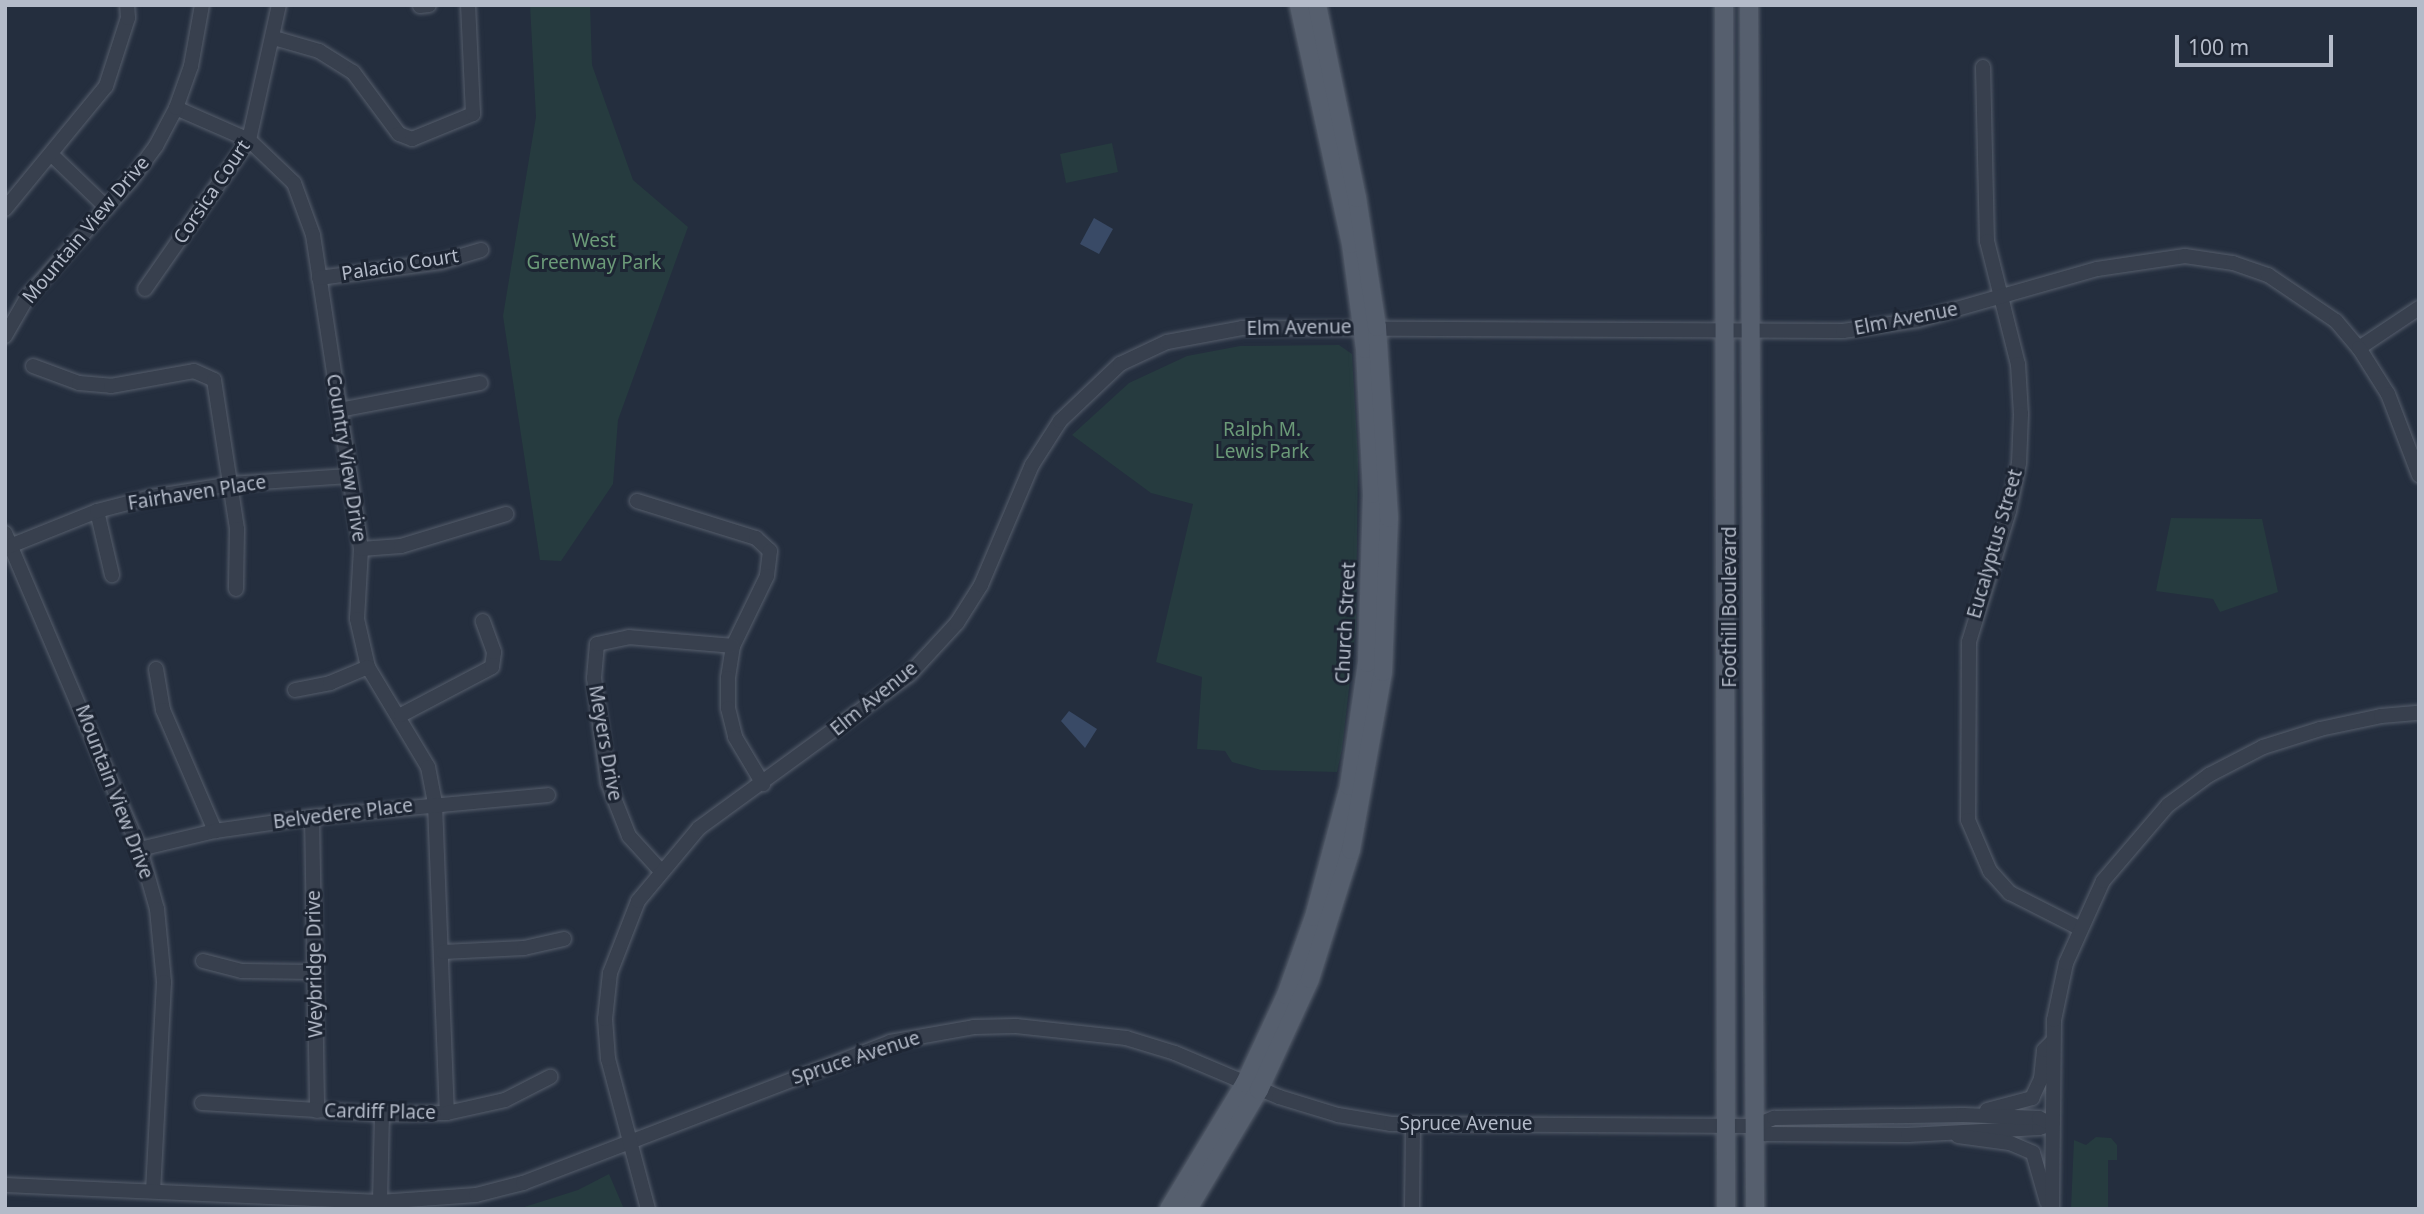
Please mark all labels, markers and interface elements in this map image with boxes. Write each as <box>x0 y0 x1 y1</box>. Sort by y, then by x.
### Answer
scale bar <box>2179 21 2336 65</box>
text: 100 m <box>2188 33 2249 61</box>
street label: Corsica Court <box>169 136 255 248</box>
street label: Mountain View Drive <box>18 152 154 308</box>
park label: West Greenway Park <box>527 230 661 274</box>
street label: Palacio Court <box>340 245 460 285</box>
street label: Elm Avenue <box>1852 298 1960 340</box>
street label: Elm Avenue <box>1246 316 1352 340</box>
street label: Country View Drive <box>321 372 371 544</box>
park label: Ralph M. Lewis Park <box>1215 419 1309 463</box>
street label: Eucalyptus Street <box>1963 467 2027 621</box>
street label: Fairhaven Place <box>126 471 268 515</box>
street label: Foothill Boulevard <box>1719 526 1741 688</box>
street label: Church Street <box>1331 562 1361 684</box>
street label: Elm Avenue <box>826 657 922 741</box>
street label: Meyers Drive <box>584 683 626 803</box>
street label: Mountain View Drive <box>70 702 158 882</box>
street label: Belvedere Place <box>272 794 414 834</box>
street label: Weybridge Drive <box>302 890 328 1038</box>
street label: Spruce Avenue <box>789 1027 923 1089</box>
street label: Cardiff Place <box>324 1100 436 1124</box>
street label: Spruce Avenue <box>1399 1113 1533 1135</box>

